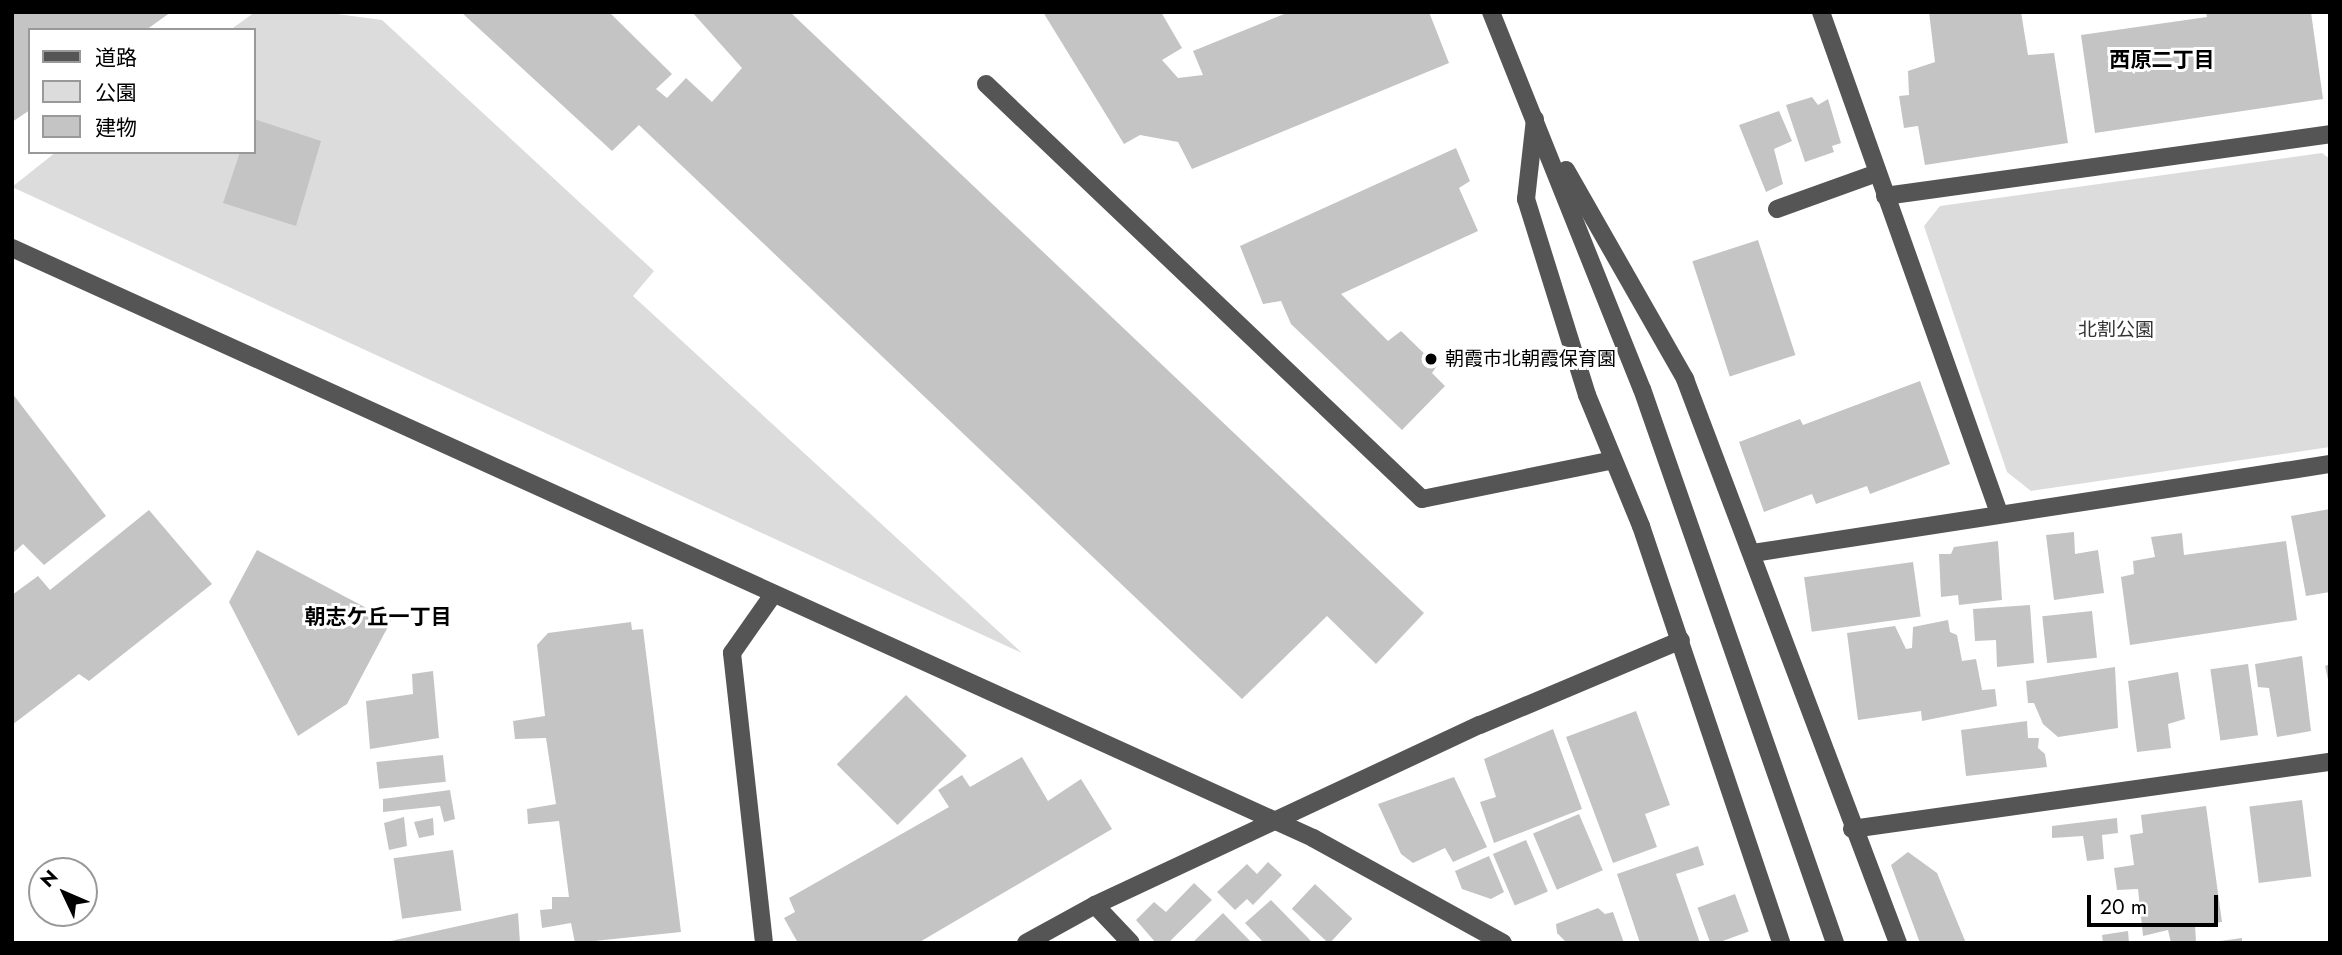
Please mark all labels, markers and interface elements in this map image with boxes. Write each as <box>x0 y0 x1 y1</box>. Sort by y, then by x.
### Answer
legend <box>28 28 256 154</box>
text: 道路 <box>95 43 137 73</box>
district label: 西原二丁目 <box>2110 47 2214 73</box>
text: 公園 <box>95 78 137 108</box>
text: 建物 <box>95 113 137 143</box>
park label: 北割公園 <box>2078 319 2154 341</box>
place label: 朝霞市北朝霞保育園 <box>1445 348 1616 370</box>
marker: 朝霞市北朝霞保育園 <box>1423 351 1439 367</box>
district label: 朝志ケ丘一丁目 <box>305 604 451 630</box>
north arrow <box>28 857 98 927</box>
text: N <box>34 864 64 893</box>
scale bar <box>2090 881 2221 925</box>
text: 20 m <box>2100 892 2147 922</box>

